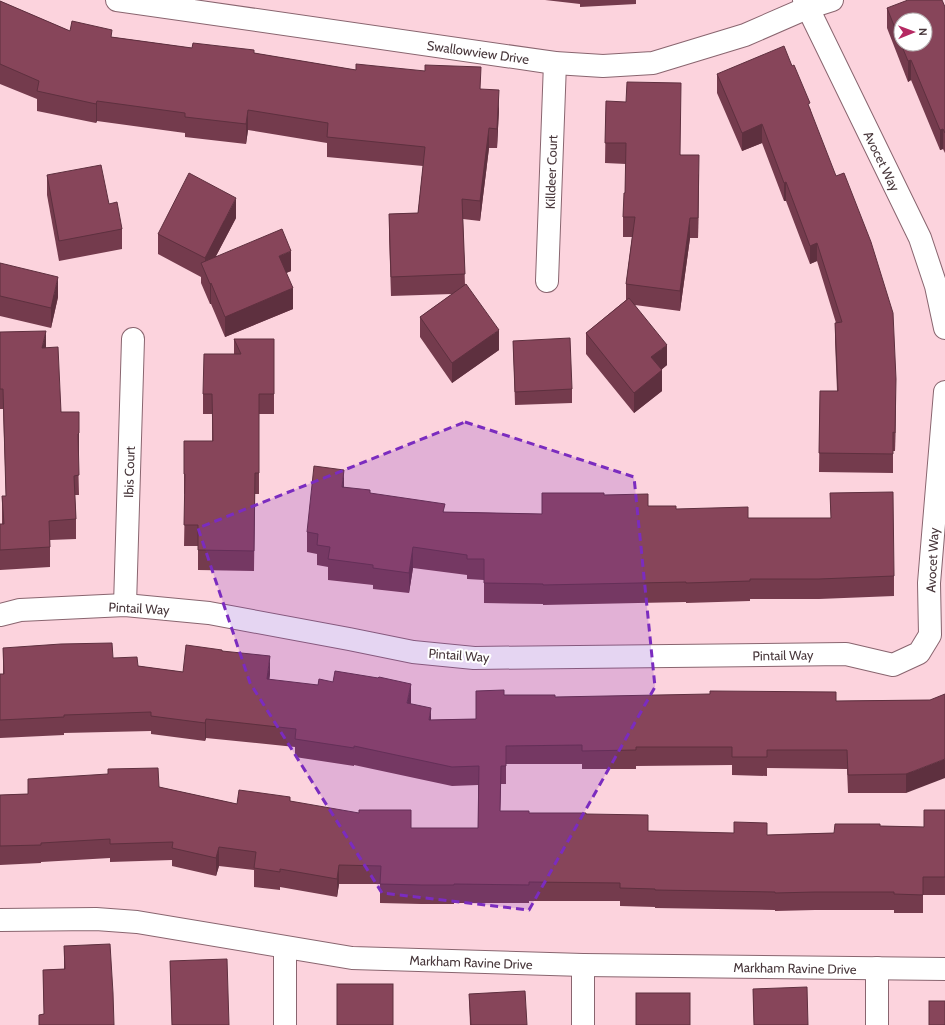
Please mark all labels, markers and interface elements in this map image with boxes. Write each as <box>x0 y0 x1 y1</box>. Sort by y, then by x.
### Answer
north arrow <box>893 12 933 52</box>
text: N <box>916 28 930 36</box>
street label: Swallowview Drive <box>426 37 530 67</box>
street label: Avocet Way <box>861 128 904 194</box>
street label: Killdeer Court <box>542 134 560 209</box>
street label: Ibis Court <box>120 445 138 498</box>
street label: Avocet Way <box>922 527 942 593</box>
street label: Pintail Way <box>108 598 170 618</box>
street label: Pintail Way <box>428 645 490 665</box>
street label: Pintail Way <box>752 646 814 664</box>
street label: Markham Ravine Drive <box>409 952 533 972</box>
street label: Markham Ravine Drive <box>733 959 857 977</box>

